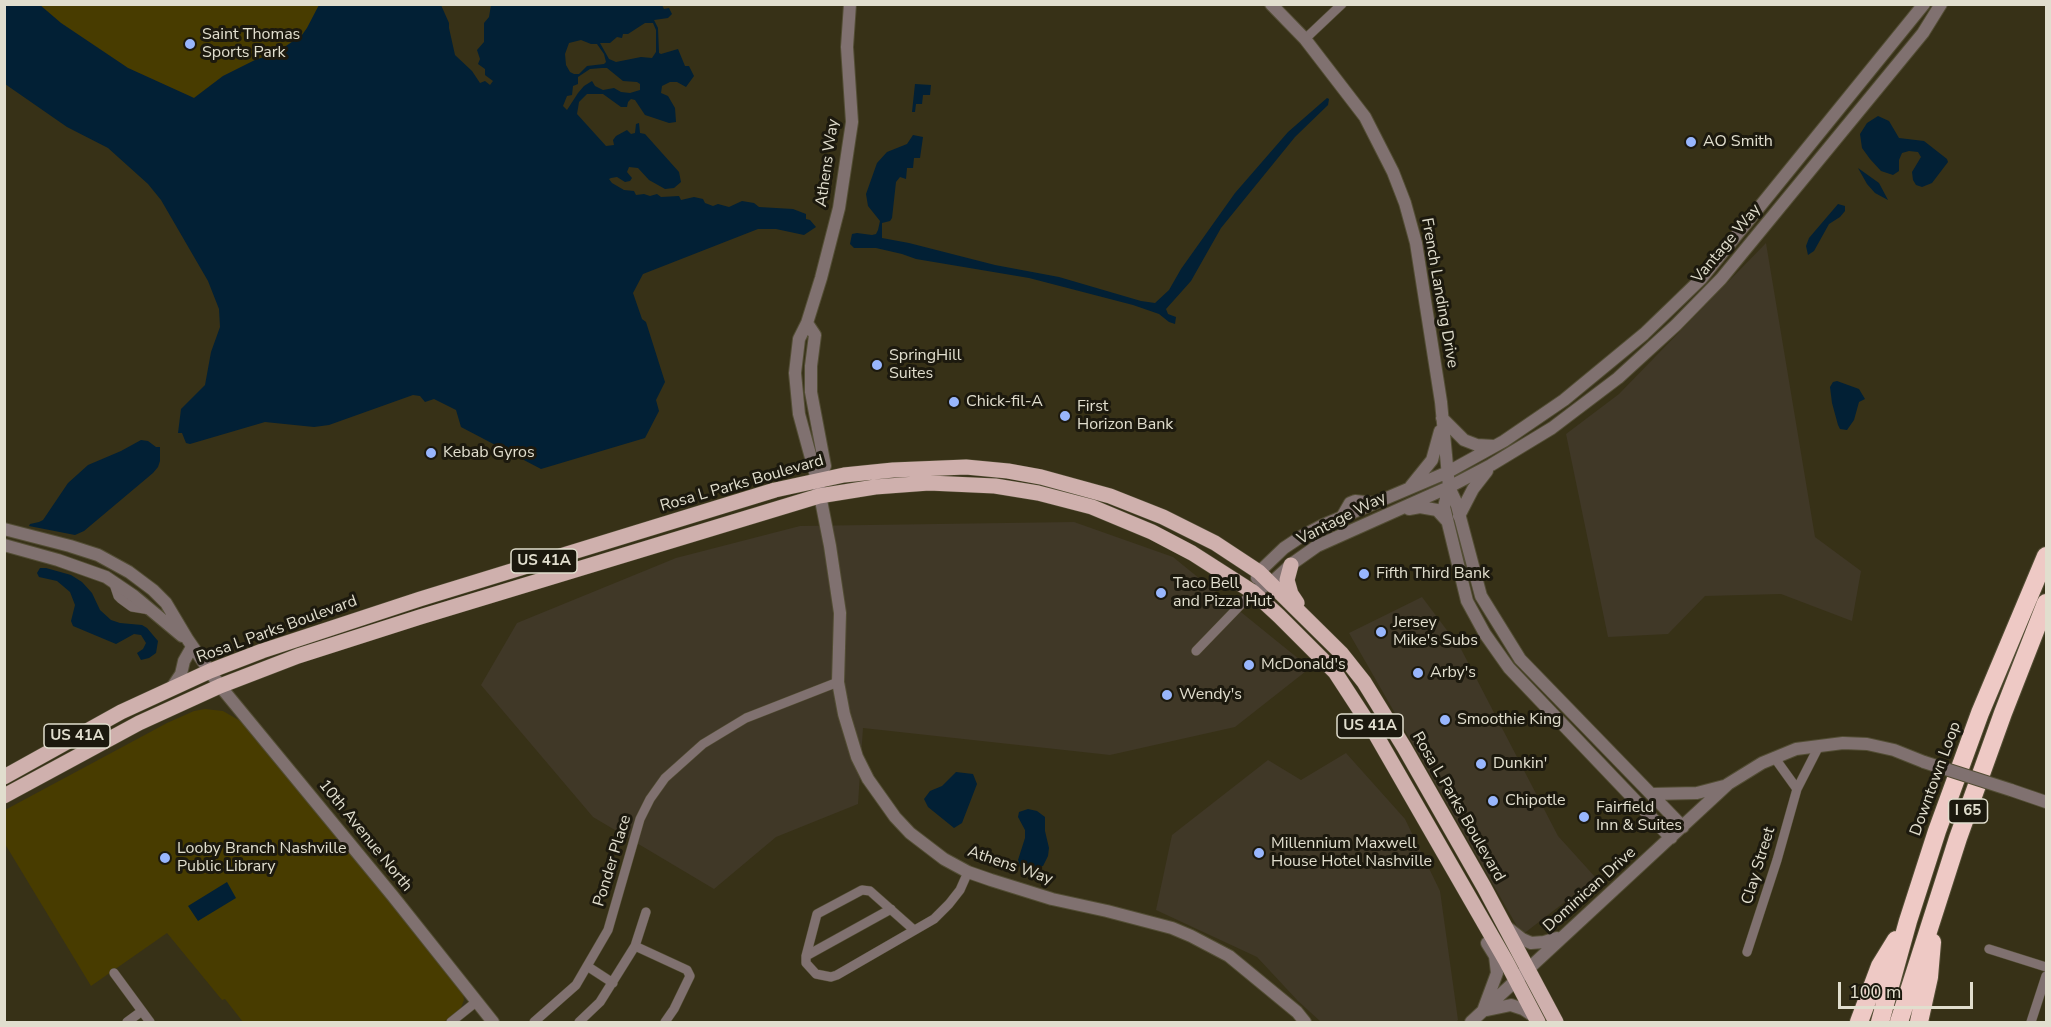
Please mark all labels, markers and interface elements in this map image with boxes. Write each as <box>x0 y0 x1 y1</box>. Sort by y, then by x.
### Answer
place label: Saint Thomas Sports Park <box>202 25 300 63</box>
marker: Saint Thomas Sports Park <box>183 37 197 51</box>
street label: Athens Way <box>812 118 844 208</box>
place label: AO Smith <box>1703 132 1773 152</box>
marker: AO Smith <box>1684 135 1698 149</box>
street label: Vantage Way <box>1688 201 1766 287</box>
street label: French Landing Drive <box>1416 216 1462 370</box>
place label: SpringHill Suites <box>889 346 961 384</box>
marker: SpringHill Suites <box>870 358 884 372</box>
place label: Chick-fil-A <box>966 392 1043 412</box>
marker: Chick-fil-A <box>947 395 961 409</box>
place label: First Horizon Bank <box>1077 397 1173 435</box>
marker: First Horizon Bank <box>1058 409 1072 423</box>
place label: Kebab Gyros <box>443 443 535 463</box>
marker: Kebab Gyros <box>424 446 438 460</box>
street label: Rosa L Parks Boulevard <box>658 451 826 517</box>
street label: Vantage Way <box>1294 488 1390 550</box>
road number: US 41A <box>511 549 577 573</box>
place label: Fifth Third Bank <box>1376 564 1490 584</box>
marker: Fifth Third Bank <box>1357 567 1371 581</box>
place label: Taco Bell and Pizza Hut <box>1173 574 1272 612</box>
marker: Taco Bell and Pizza Hut <box>1154 586 1168 600</box>
street label: Rosa L Parks Boulevard <box>194 592 360 668</box>
place label: Jersey Mike's Subs <box>1393 613 1478 651</box>
marker: Jersey Mike's Subs <box>1374 625 1388 639</box>
place label: McDonald's <box>1261 655 1346 675</box>
marker: McDonald's <box>1242 658 1256 672</box>
place label: Arby's <box>1430 663 1476 683</box>
marker: Arby's <box>1411 666 1425 680</box>
place label: Wendy's <box>1179 685 1242 705</box>
marker: Wendy's <box>1160 688 1174 702</box>
place label: Smoothie King <box>1457 710 1561 730</box>
marker: Smoothie King <box>1438 713 1452 727</box>
road number: US 41A <box>1337 714 1403 738</box>
street label: Downtown Loop <box>1906 719 1966 839</box>
road number: US 41A <box>44 724 110 748</box>
street label: Rosa L Parks Boulevard <box>1407 729 1509 885</box>
place label: Dunkin' <box>1493 754 1547 774</box>
marker: Dunkin' <box>1474 757 1488 771</box>
street label: 10th Avenue North <box>314 776 416 896</box>
place label: Chipotle <box>1505 791 1565 811</box>
marker: Chipotle <box>1486 794 1500 808</box>
place label: Fairfield Inn & Suites <box>1596 798 1682 836</box>
road number: I 65 <box>1948 799 1988 823</box>
marker: Fairfield Inn & Suites <box>1577 810 1591 824</box>
street label: Ponder Place <box>590 813 636 909</box>
street label: Clay Street <box>1738 825 1780 907</box>
place label: Millennium Maxwell House Hotel Nashville <box>1271 834 1432 872</box>
place label: Looby Branch Nashville Public Library <box>177 839 346 877</box>
street label: Athens Way <box>965 842 1055 890</box>
street label: Dominican Drive <box>1540 843 1640 937</box>
marker: Millennium Maxwell House Hotel Nashville <box>1252 846 1266 860</box>
marker: Looby Branch Nashville Public Library <box>158 851 172 865</box>
scale bar <box>1841 970 1976 1008</box>
text: 100 m <box>1849 980 1901 1004</box>

